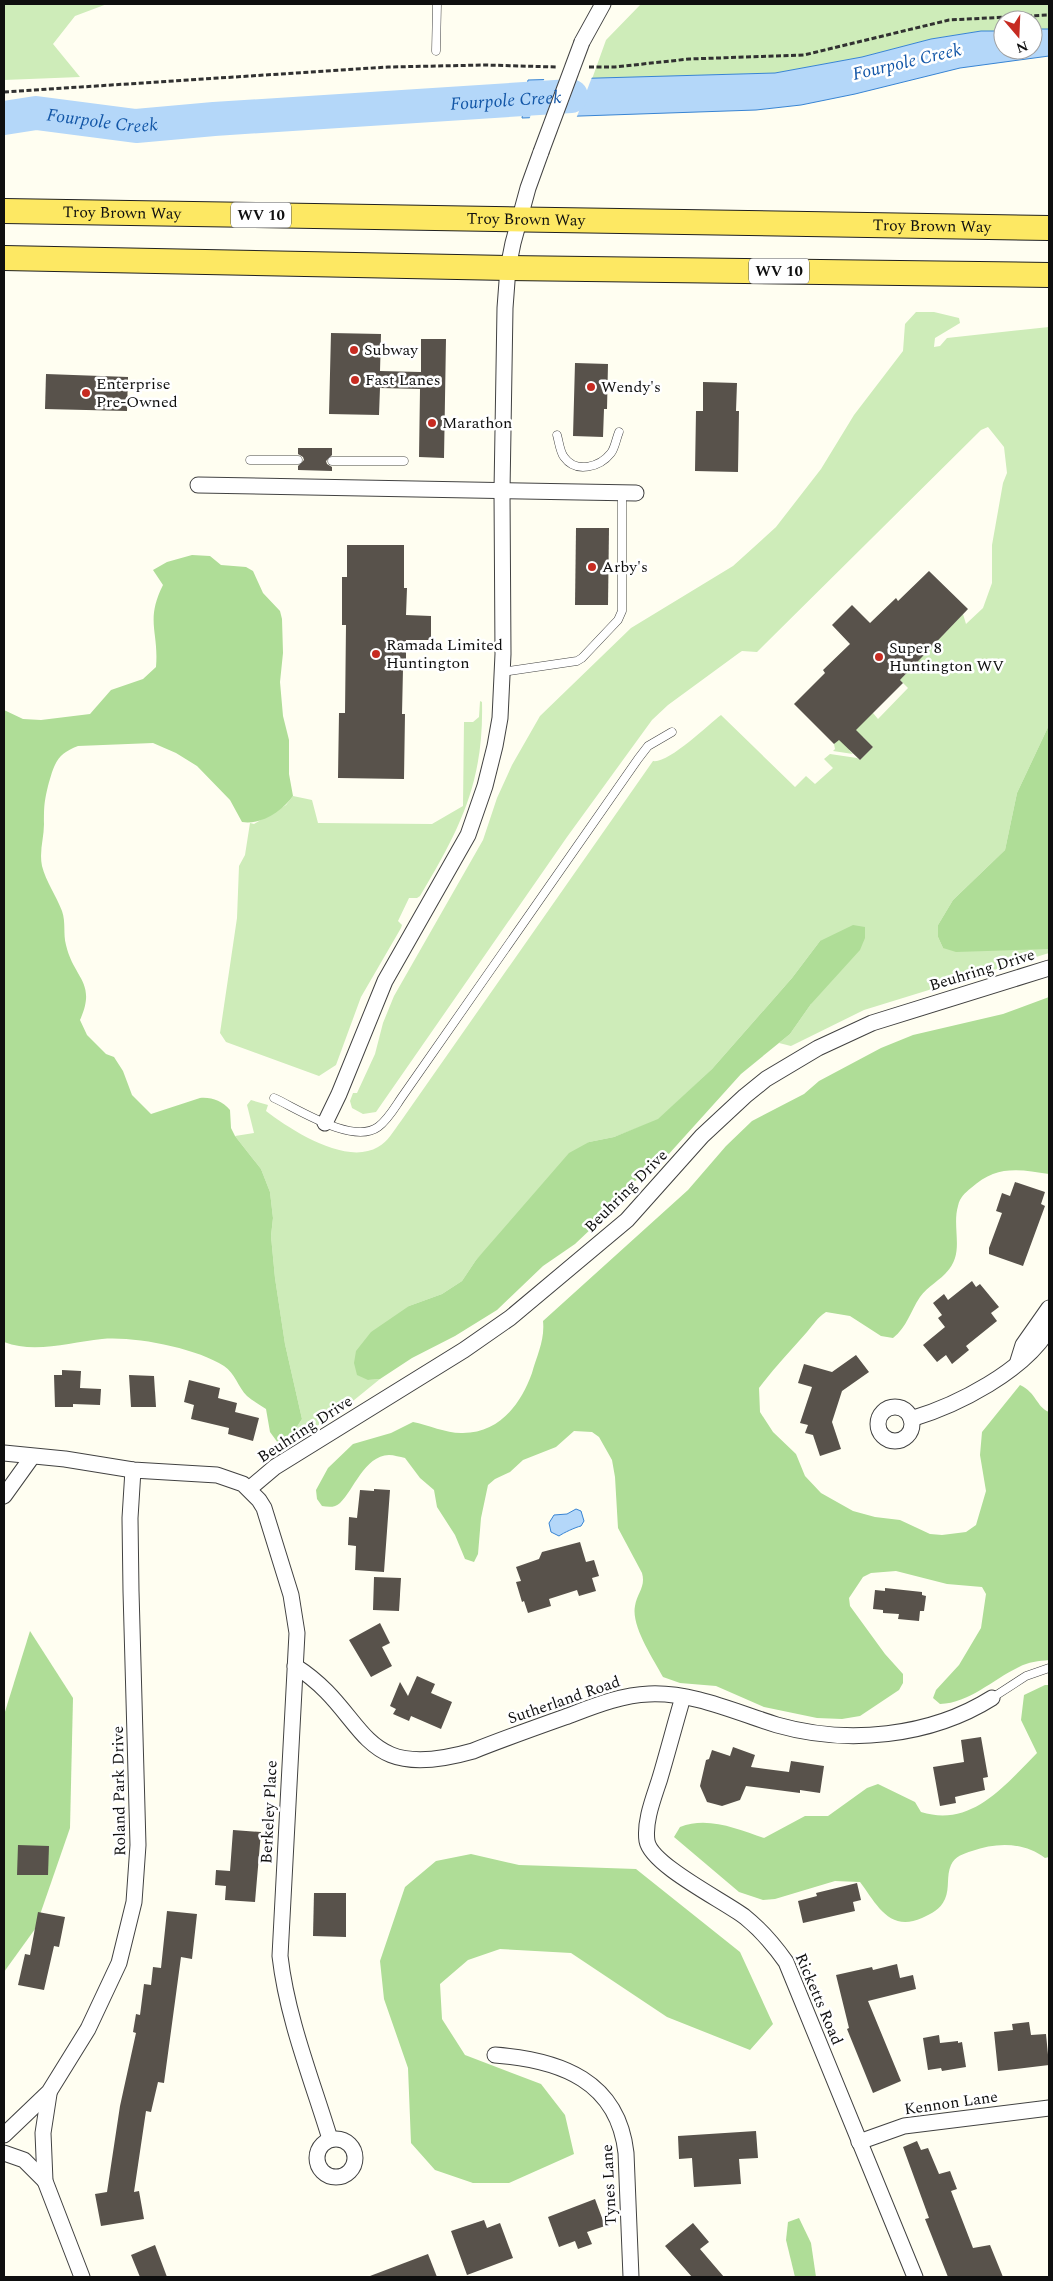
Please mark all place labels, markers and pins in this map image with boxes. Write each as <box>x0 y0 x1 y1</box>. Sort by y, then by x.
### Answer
place label: Subway <box>364 338 419 362</box>
marker: Subway <box>348 344 360 356</box>
place label: Fast Lanes <box>365 368 441 392</box>
place label: Enterprise Pre-Owned <box>96 372 178 414</box>
marker: Fast Lanes <box>349 374 361 386</box>
place label: Wendy's <box>601 375 661 399</box>
marker: Wendy's <box>585 381 597 393</box>
marker: Enterprise Pre-Owned <box>80 387 92 399</box>
place label: Marathon <box>442 411 512 435</box>
marker: Marathon <box>426 417 438 429</box>
place label: Arby's <box>602 555 648 579</box>
marker: Arby's <box>586 561 598 573</box>
place label: Ramada Limited Huntington <box>386 633 503 675</box>
place label: Super 8 Huntington WV <box>889 636 1004 678</box>
marker: Ramada Limited Huntington <box>370 648 382 660</box>
marker: Super 8 Huntington WV <box>873 651 885 663</box>

